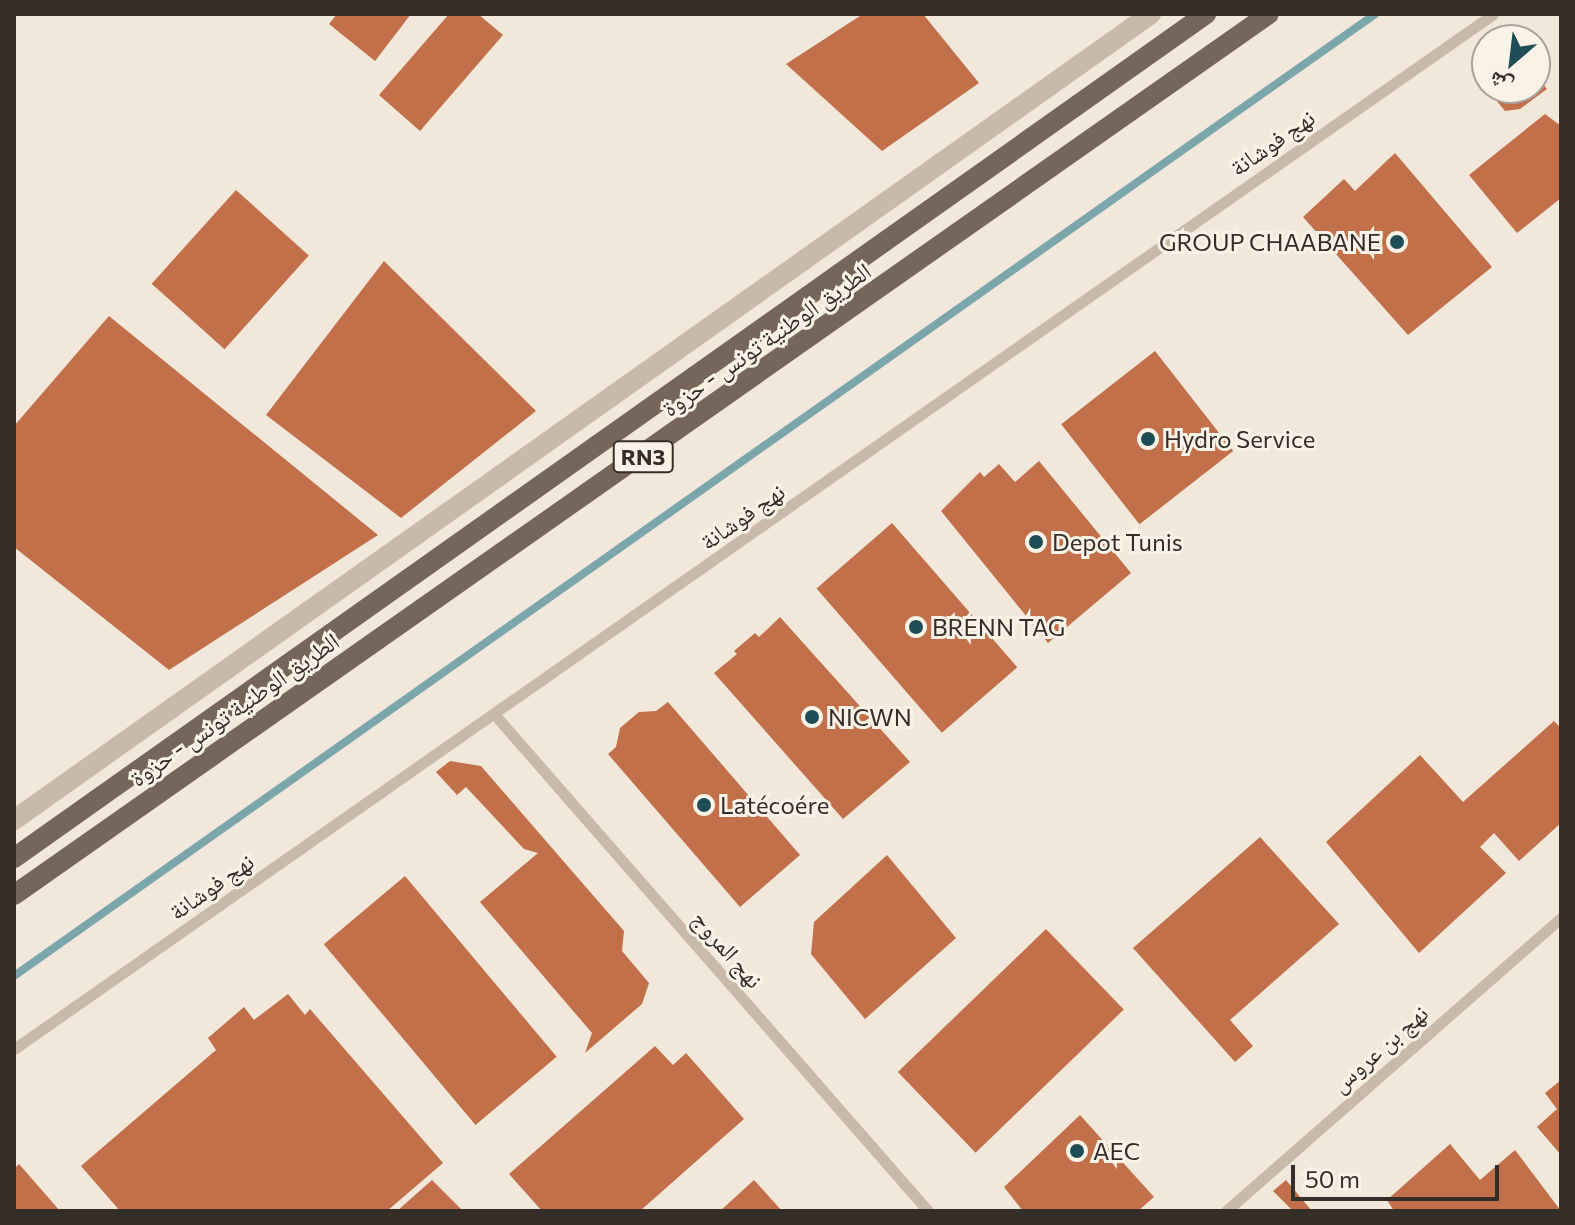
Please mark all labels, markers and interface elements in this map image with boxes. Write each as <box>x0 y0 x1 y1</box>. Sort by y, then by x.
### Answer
north arrow <box>1471 24 1551 104</box>
text: ش <box>1484 66 1517 101</box>
street label: نهج فوشانة <box>1224 102 1320 182</box>
place label: GROUP CHAABANE <box>1159 228 1381 256</box>
marker: GROUP CHAABANE <box>1388 233 1406 251</box>
street label: الطريق الوطنية تونس - حزوة <box>656 256 876 422</box>
place label: Hydro Service <box>1164 425 1315 453</box>
marker: Hydro Service <box>1139 430 1157 448</box>
road number: RN3 <box>611 439 675 475</box>
street label: نهج فوشانة <box>694 476 790 556</box>
place label: Depot Tunis <box>1052 528 1183 556</box>
marker: Depot Tunis <box>1027 533 1045 551</box>
place label: BRENN TAG <box>932 613 1065 641</box>
marker: BRENN TAG <box>907 618 925 636</box>
street label: الطريق الوطنية تونس - حزوة <box>124 626 344 792</box>
place label: NICWN <box>828 703 912 731</box>
marker: NICWN <box>803 708 821 726</box>
place label: Latécoére <box>720 791 829 819</box>
marker: Latécoére <box>695 796 713 814</box>
street label: نهج فوشانة <box>163 846 259 926</box>
street label: نهج المروج <box>687 904 769 994</box>
street label: نهج بن عروس <box>1325 998 1433 1098</box>
place label: AEC <box>1093 1137 1140 1165</box>
marker: AEC <box>1068 1142 1086 1160</box>
scale bar <box>1295 1149 1503 1199</box>
text: 50 m <box>1305 1164 1360 1193</box>

